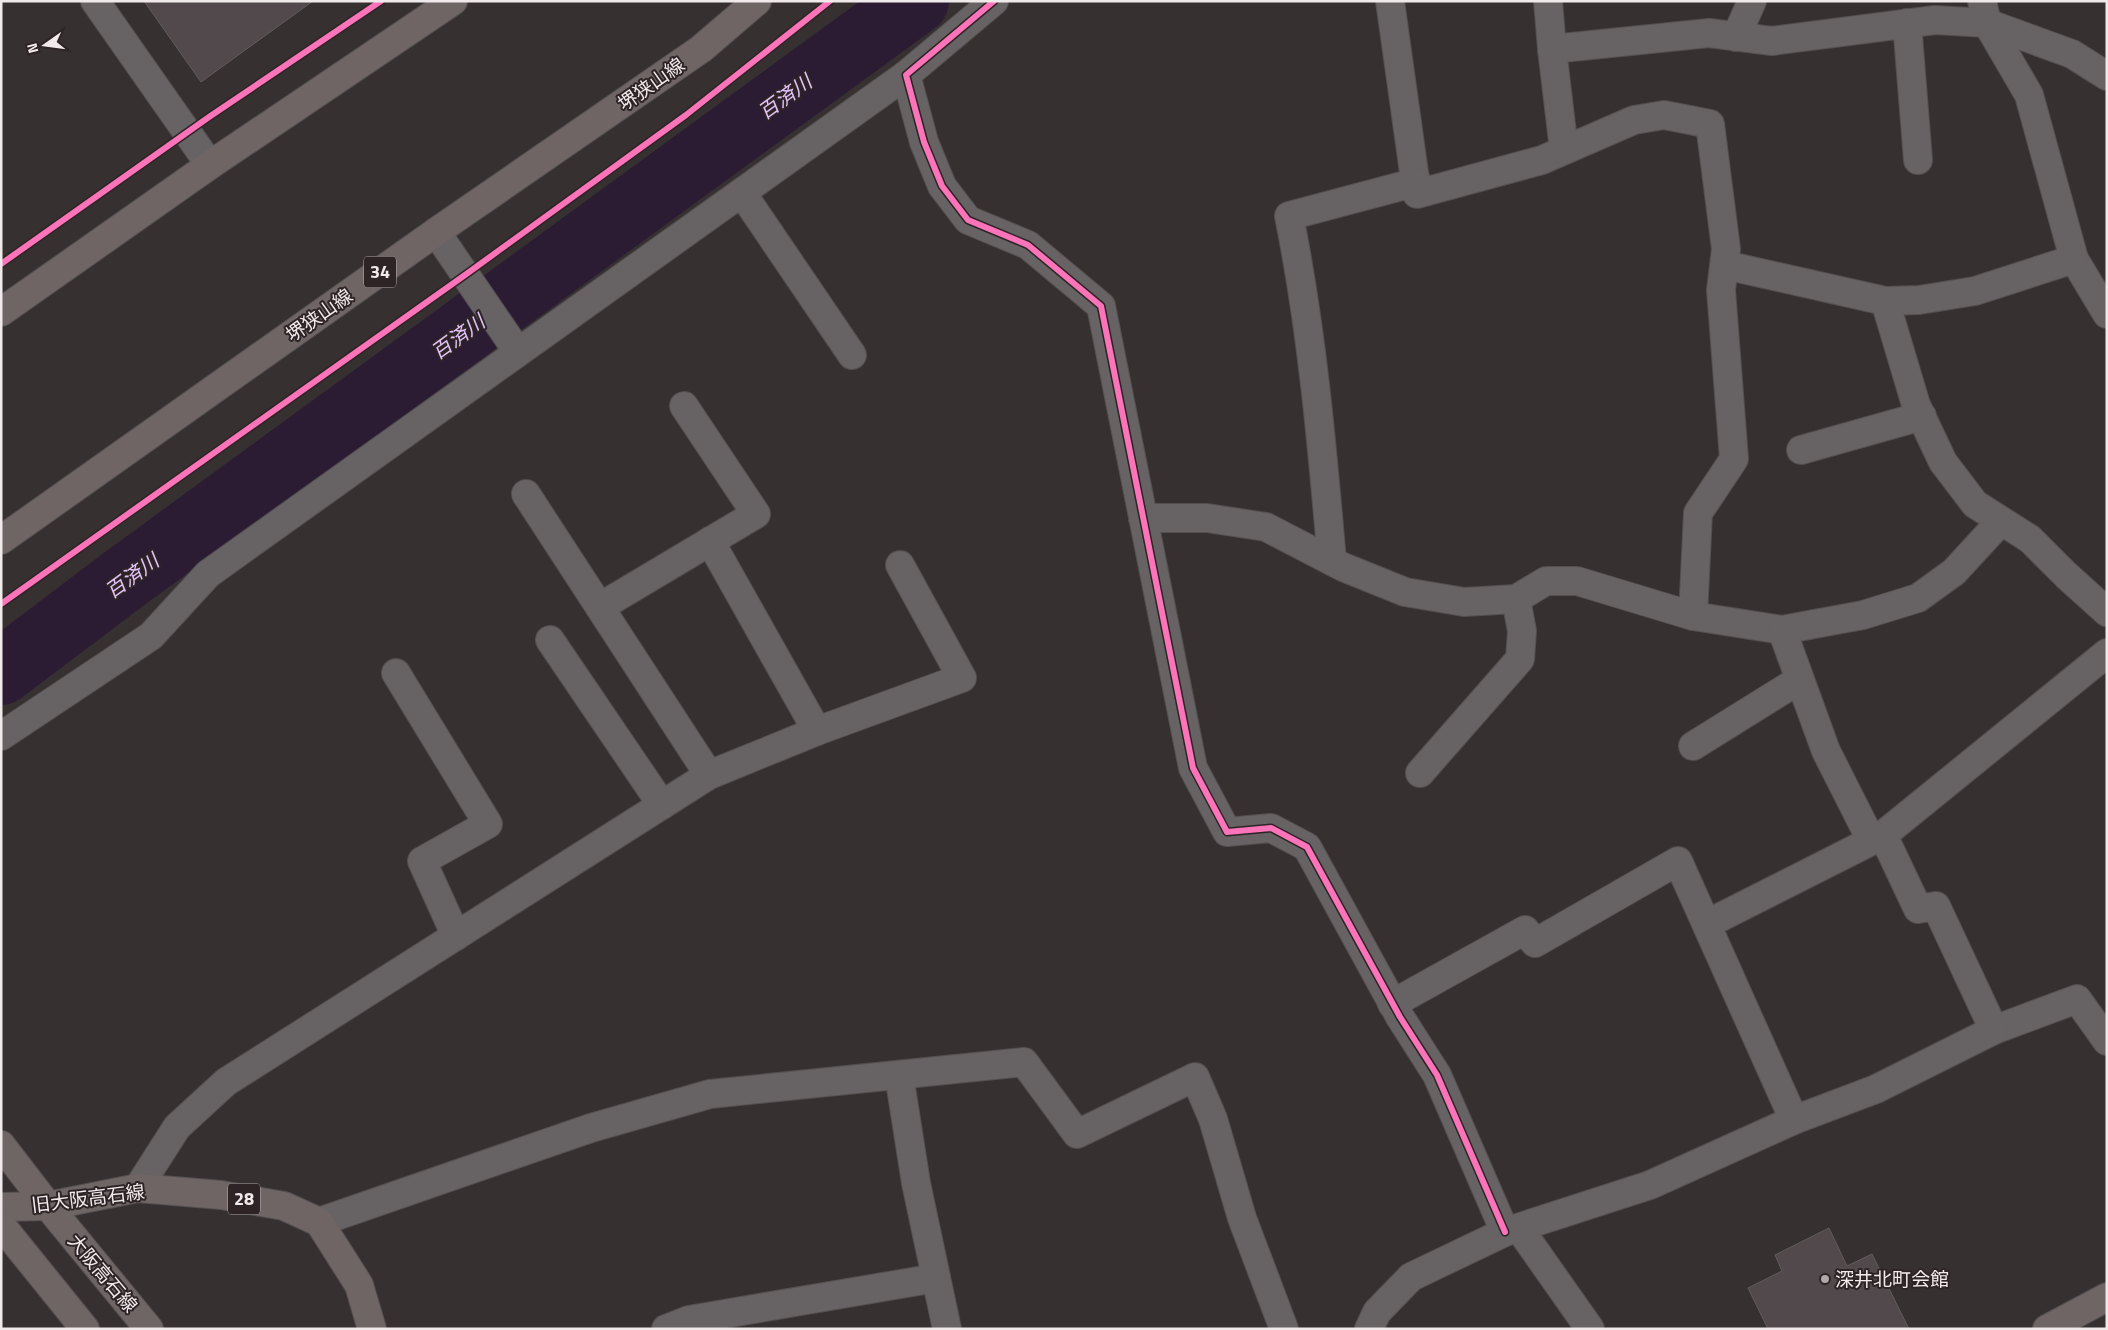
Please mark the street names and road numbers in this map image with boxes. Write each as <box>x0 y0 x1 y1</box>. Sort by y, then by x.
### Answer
street label: 堺狭山線 <box>611 50 690 117</box>
road number: 34 <box>364 256 396 288</box>
street label: 堺狭山線 <box>279 281 358 348</box>
street label: 旧大阪高石線 <box>30 1176 146 1219</box>
road number: 28 <box>228 1184 260 1214</box>
street label: 大阪高石線 <box>62 1227 145 1318</box>

